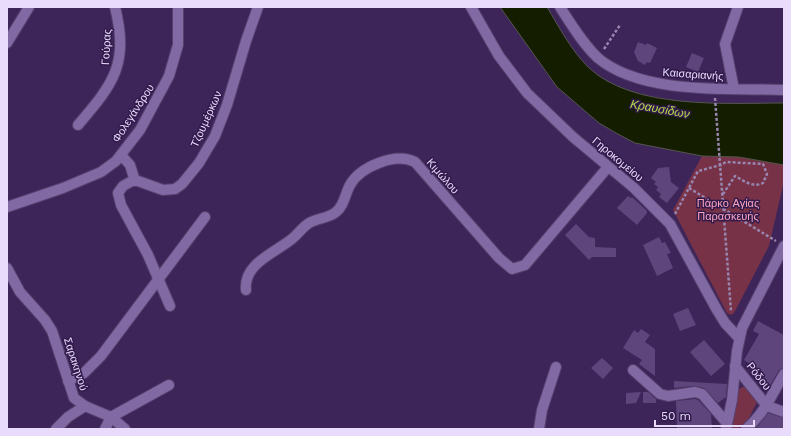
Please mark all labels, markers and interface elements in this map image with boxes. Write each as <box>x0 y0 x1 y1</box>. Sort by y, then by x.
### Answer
street label: Γούρας <box>99 29 114 65</box>
street label: Καισαριανής <box>662 66 724 83</box>
street label: Φολεγάνδρου <box>110 82 157 145</box>
street label: Τζουμέρκων <box>188 89 225 149</box>
water label: Κραυσίδων <box>629 97 691 121</box>
street label: Γηροκομείου <box>590 134 646 184</box>
street label: Κιμώλου <box>424 156 461 197</box>
park label: Πάρκο Αγίας Παρασκευής <box>697 197 759 223</box>
street label: Σαρακηνού <box>61 336 90 392</box>
street label: Ρόδου <box>744 360 773 393</box>
scale bar <box>655 402 754 428</box>
text: 50 m <box>661 409 691 423</box>

